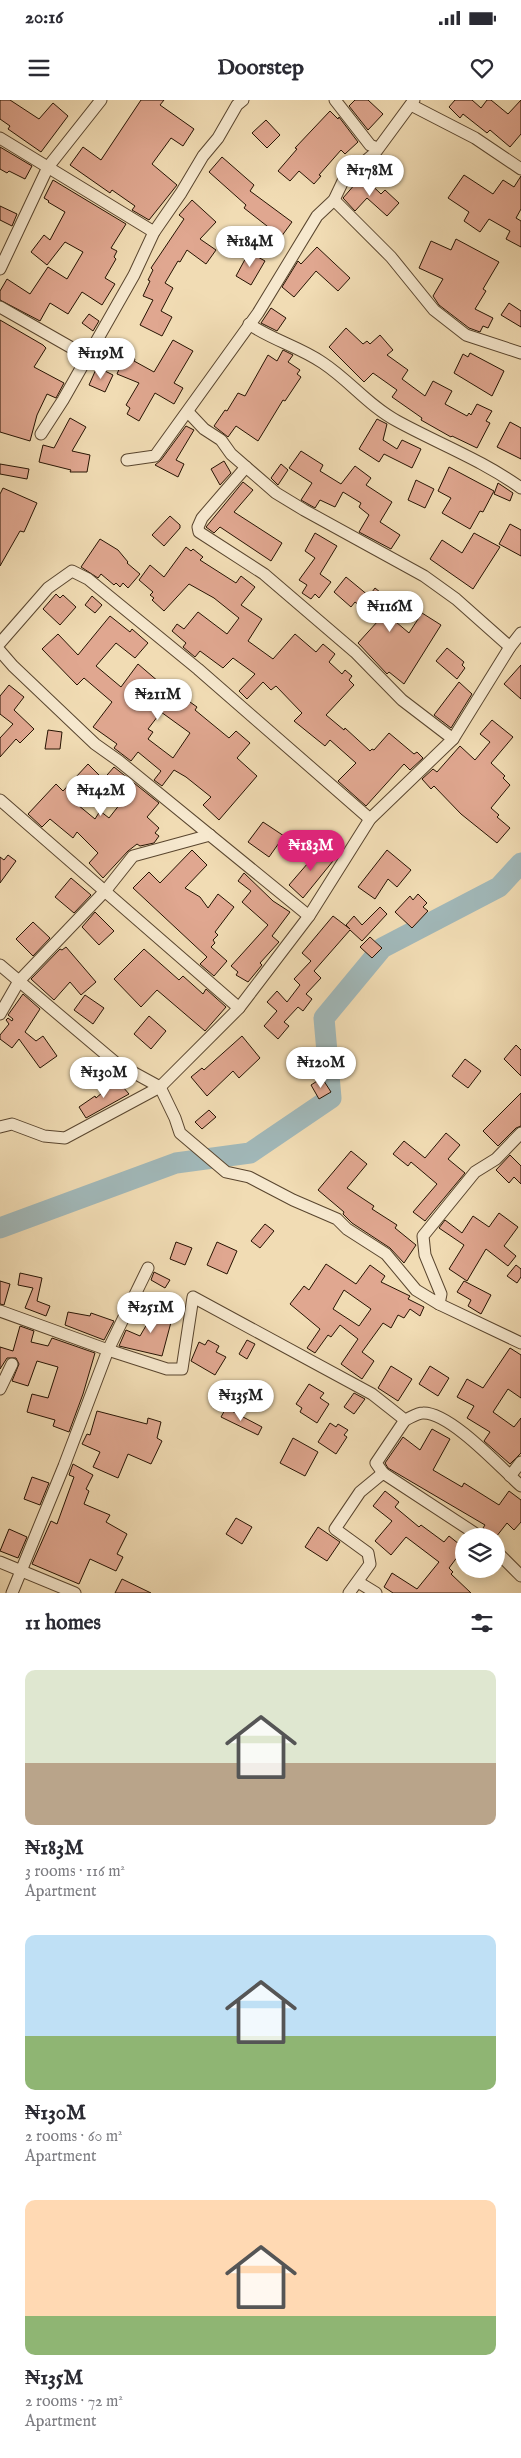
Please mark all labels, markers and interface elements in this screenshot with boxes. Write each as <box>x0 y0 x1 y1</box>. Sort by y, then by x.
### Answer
text: 20:16 <box>25 6 63 30</box>
icon: menu <box>25 54 53 82</box>
text: Doorstep <box>217 54 304 82</box>
icon: heart <box>468 54 496 82</box>
pin: ₦178M <box>335 154 405 197</box>
text: ₦178M <box>347 161 393 181</box>
pin: ₦184M <box>215 226 285 268</box>
text: ₦184M <box>227 232 273 252</box>
pin: ₦119M <box>66 338 136 380</box>
text: ₦119M <box>78 344 124 364</box>
pin: ₦116M <box>355 590 425 633</box>
text: ₦116M <box>367 597 413 617</box>
pin: ₦211M <box>123 678 193 721</box>
text: ₦211M <box>135 685 181 705</box>
pin: ₦142M <box>66 774 136 817</box>
text: ₦142M <box>77 781 125 801</box>
pin: ₦183M <box>276 830 346 872</box>
text: ₦183M <box>289 836 333 856</box>
pin: ₦120M <box>286 1046 356 1089</box>
text: ₦120M <box>297 1053 345 1073</box>
pin: ₦130M <box>69 1056 139 1099</box>
text: ₦130M <box>81 1063 127 1083</box>
pin: ₦251M <box>116 1292 186 1334</box>
text: ₦251M <box>128 1298 174 1318</box>
pin: ₦135M <box>206 1380 276 1422</box>
text: ₦135M <box>219 1386 263 1406</box>
map controls <box>455 1528 505 1578</box>
button: layers <box>455 1528 505 1578</box>
icon: filters <box>468 1609 496 1637</box>
text: 11 homes <box>25 1610 101 1637</box>
icon: home <box>216 1702 306 1792</box>
text: ₦183M <box>25 1835 84 1862</box>
text: 3 rooms · 116 m² <box>25 1862 125 1882</box>
text: Apartment <box>25 1882 96 1902</box>
icon: home <box>216 1967 306 2057</box>
text: ₦130M <box>25 2100 86 2127</box>
text: 2 rooms · 60 m² <box>25 2127 123 2147</box>
text: Apartment <box>25 2147 96 2167</box>
icon: home <box>216 2232 306 2322</box>
text: ₦135M <box>25 2365 83 2392</box>
text: 2 rooms · 72 m² <box>25 2392 123 2412</box>
text: Apartment <box>25 2412 96 2432</box>

